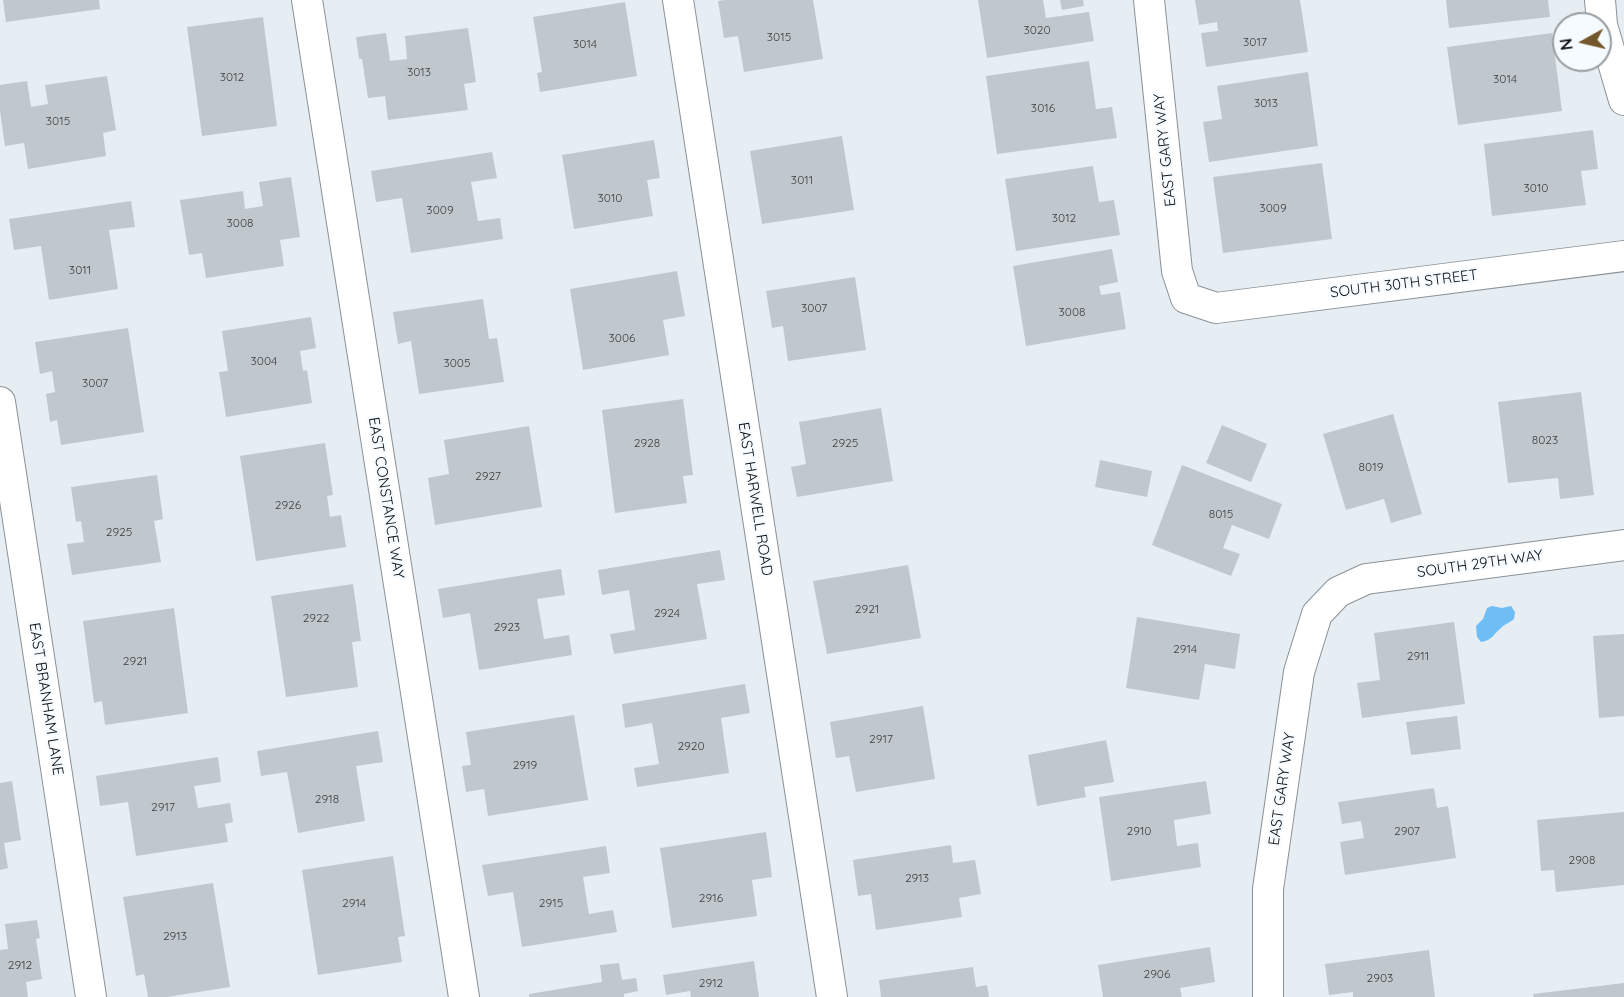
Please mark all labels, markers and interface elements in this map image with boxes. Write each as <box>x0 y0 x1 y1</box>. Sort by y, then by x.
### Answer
north arrow <box>1552 12 1612 72</box>
house number: 3020 <box>1023 23 1051 37</box>
house number: 3015 <box>767 30 791 44</box>
house number: 3017 <box>1243 35 1267 49</box>
house number: 3014 <box>573 37 597 51</box>
text: N <box>1555 37 1577 51</box>
house number: 3013 <box>407 65 431 79</box>
house number: 3012 <box>220 70 244 84</box>
house number: 3014 <box>1493 72 1517 86</box>
street label: EAST GARY WAY <box>1150 92 1180 208</box>
house number: 3013 <box>1254 96 1278 110</box>
house number: 3016 <box>1031 101 1055 115</box>
house number: 3015 <box>46 114 70 128</box>
house number: 3011 <box>791 173 813 187</box>
house number: 3010 <box>1523 181 1549 195</box>
house number: 3010 <box>597 191 623 205</box>
house number: 3009 <box>1259 201 1287 215</box>
house number: 3009 <box>426 203 454 217</box>
house number: 3012 <box>1052 211 1076 225</box>
house number: 3008 <box>226 216 254 230</box>
house number: 3011 <box>69 263 91 277</box>
street label: SOUTH 30TH STREET <box>1329 266 1479 302</box>
house number: 3007 <box>801 301 827 315</box>
house number: 3008 <box>1058 305 1086 319</box>
house number: 3006 <box>608 331 636 345</box>
house number: 3004 <box>251 354 277 368</box>
house number: 3005 <box>443 356 471 370</box>
house number: 3007 <box>82 376 108 390</box>
street label: EAST CONSTANCE WAY <box>364 416 408 580</box>
street label: EAST HARWELL ROAD <box>734 421 776 577</box>
house number: 8023 <box>1532 433 1558 447</box>
house number: 2928 <box>634 436 660 450</box>
house number: 2925 <box>832 436 858 450</box>
house number: 8019 <box>1359 460 1383 474</box>
house number: 2927 <box>475 469 501 483</box>
house number: 2926 <box>275 498 301 512</box>
house number: 8015 <box>1209 507 1233 521</box>
house number: 2925 <box>106 525 132 539</box>
street label: SOUTH 29TH WAY <box>1416 546 1544 582</box>
house number: 2921 <box>855 602 879 616</box>
house number: 2924 <box>654 606 680 620</box>
house number: 2922 <box>303 611 329 625</box>
house number: 2923 <box>494 620 520 634</box>
street label: EAST BRANHAM LANE <box>25 621 67 777</box>
house number: 2914 <box>1173 642 1197 656</box>
house number: 2911 <box>1407 649 1429 663</box>
house number: 2921 <box>123 654 147 668</box>
street label: EAST GARY WAY <box>1265 731 1299 847</box>
house number: 2917 <box>869 732 893 746</box>
house number: 2920 <box>677 739 705 753</box>
house number: 2919 <box>513 758 537 772</box>
house number: 2918 <box>315 792 339 806</box>
house number: 2917 <box>151 800 175 814</box>
house number: 2910 <box>1126 824 1152 838</box>
house number: 2907 <box>1394 824 1420 838</box>
house number: 2908 <box>1569 853 1595 867</box>
house number: 2913 <box>905 871 929 885</box>
house number: 2916 <box>699 891 723 905</box>
house number: 2914 <box>342 896 366 910</box>
house number: 2915 <box>539 896 563 910</box>
house number: 2913 <box>163 929 187 943</box>
house number: 2912 <box>8 958 32 972</box>
house number: 2906 <box>1144 967 1170 981</box>
house number: 2903 <box>1367 971 1393 985</box>
house number: 2912 <box>699 976 723 990</box>

